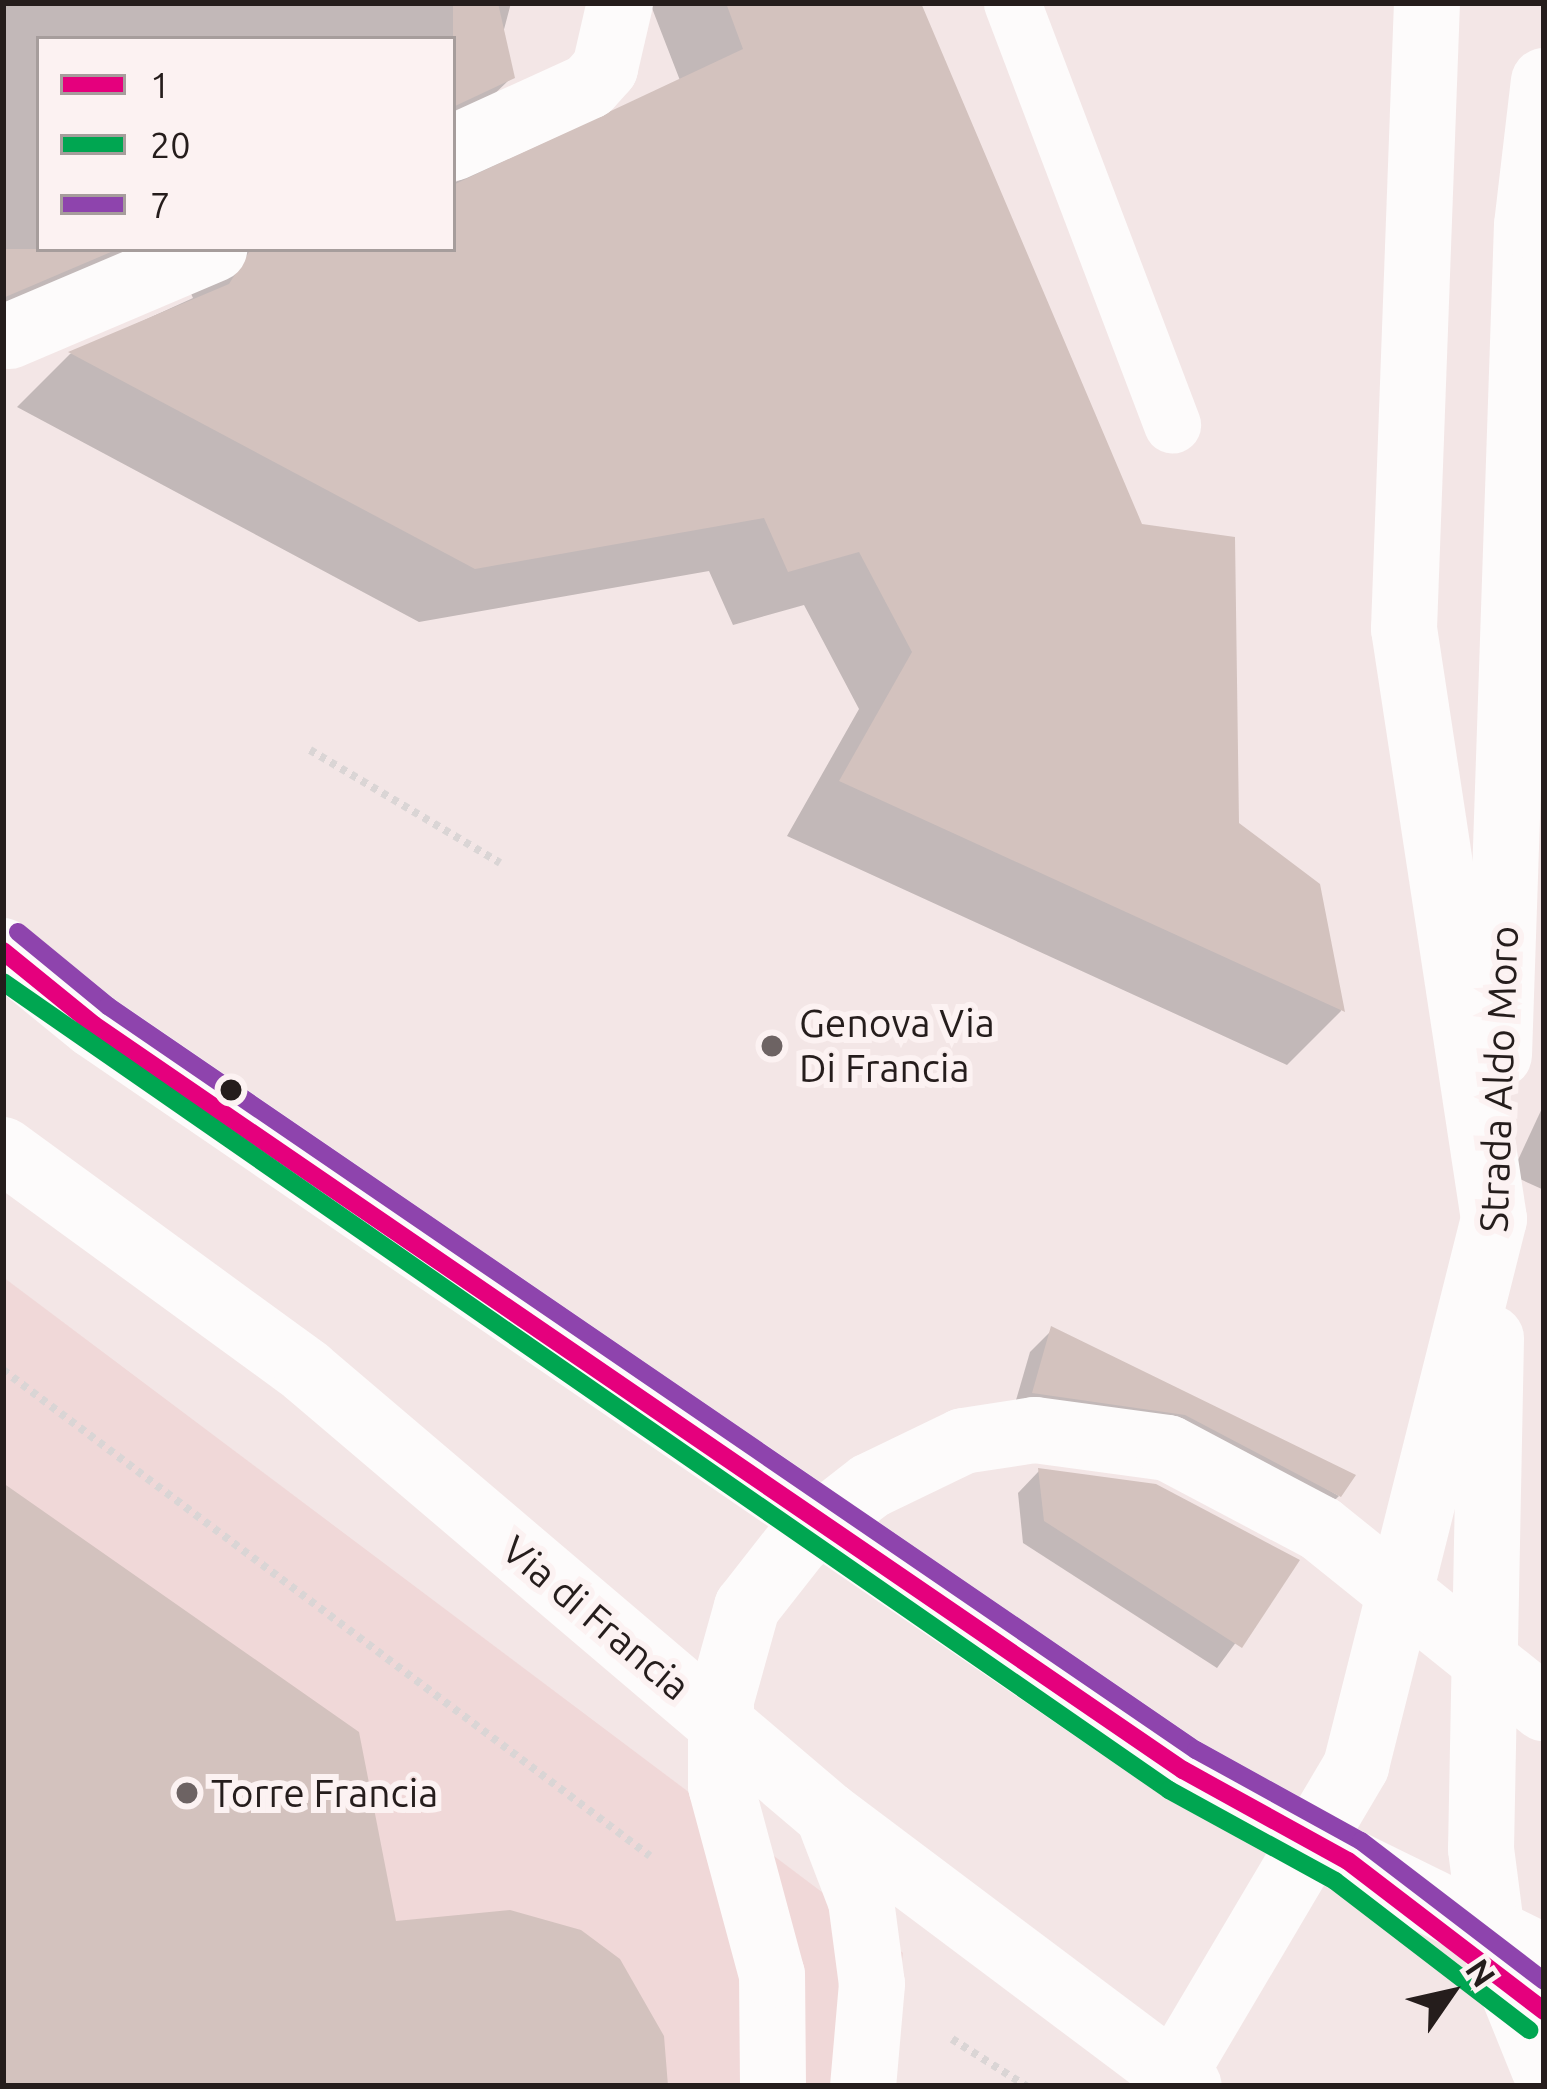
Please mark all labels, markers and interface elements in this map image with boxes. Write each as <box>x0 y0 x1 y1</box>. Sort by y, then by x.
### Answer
legend <box>36 36 456 252</box>
text: 1 <box>150 64 170 105</box>
text: 20 <box>150 124 191 165</box>
text: 7 <box>150 184 170 225</box>
street label: Strada Aldo Moro <box>1470 925 1528 1233</box>
place label: Genova Via Di Francia <box>799 1001 995 1092</box>
marker: Genova Via Di Francia <box>756 1030 788 1062</box>
unlabelled marker <box>220 1079 242 1101</box>
street label: Via di Francia <box>493 1526 699 1710</box>
place label: Torre Francia <box>211 1770 438 1816</box>
marker: Torre Francia <box>174 1780 200 1806</box>
north arrow <box>1391 1933 1511 2053</box>
text: N <box>1459 1952 1503 1993</box>

